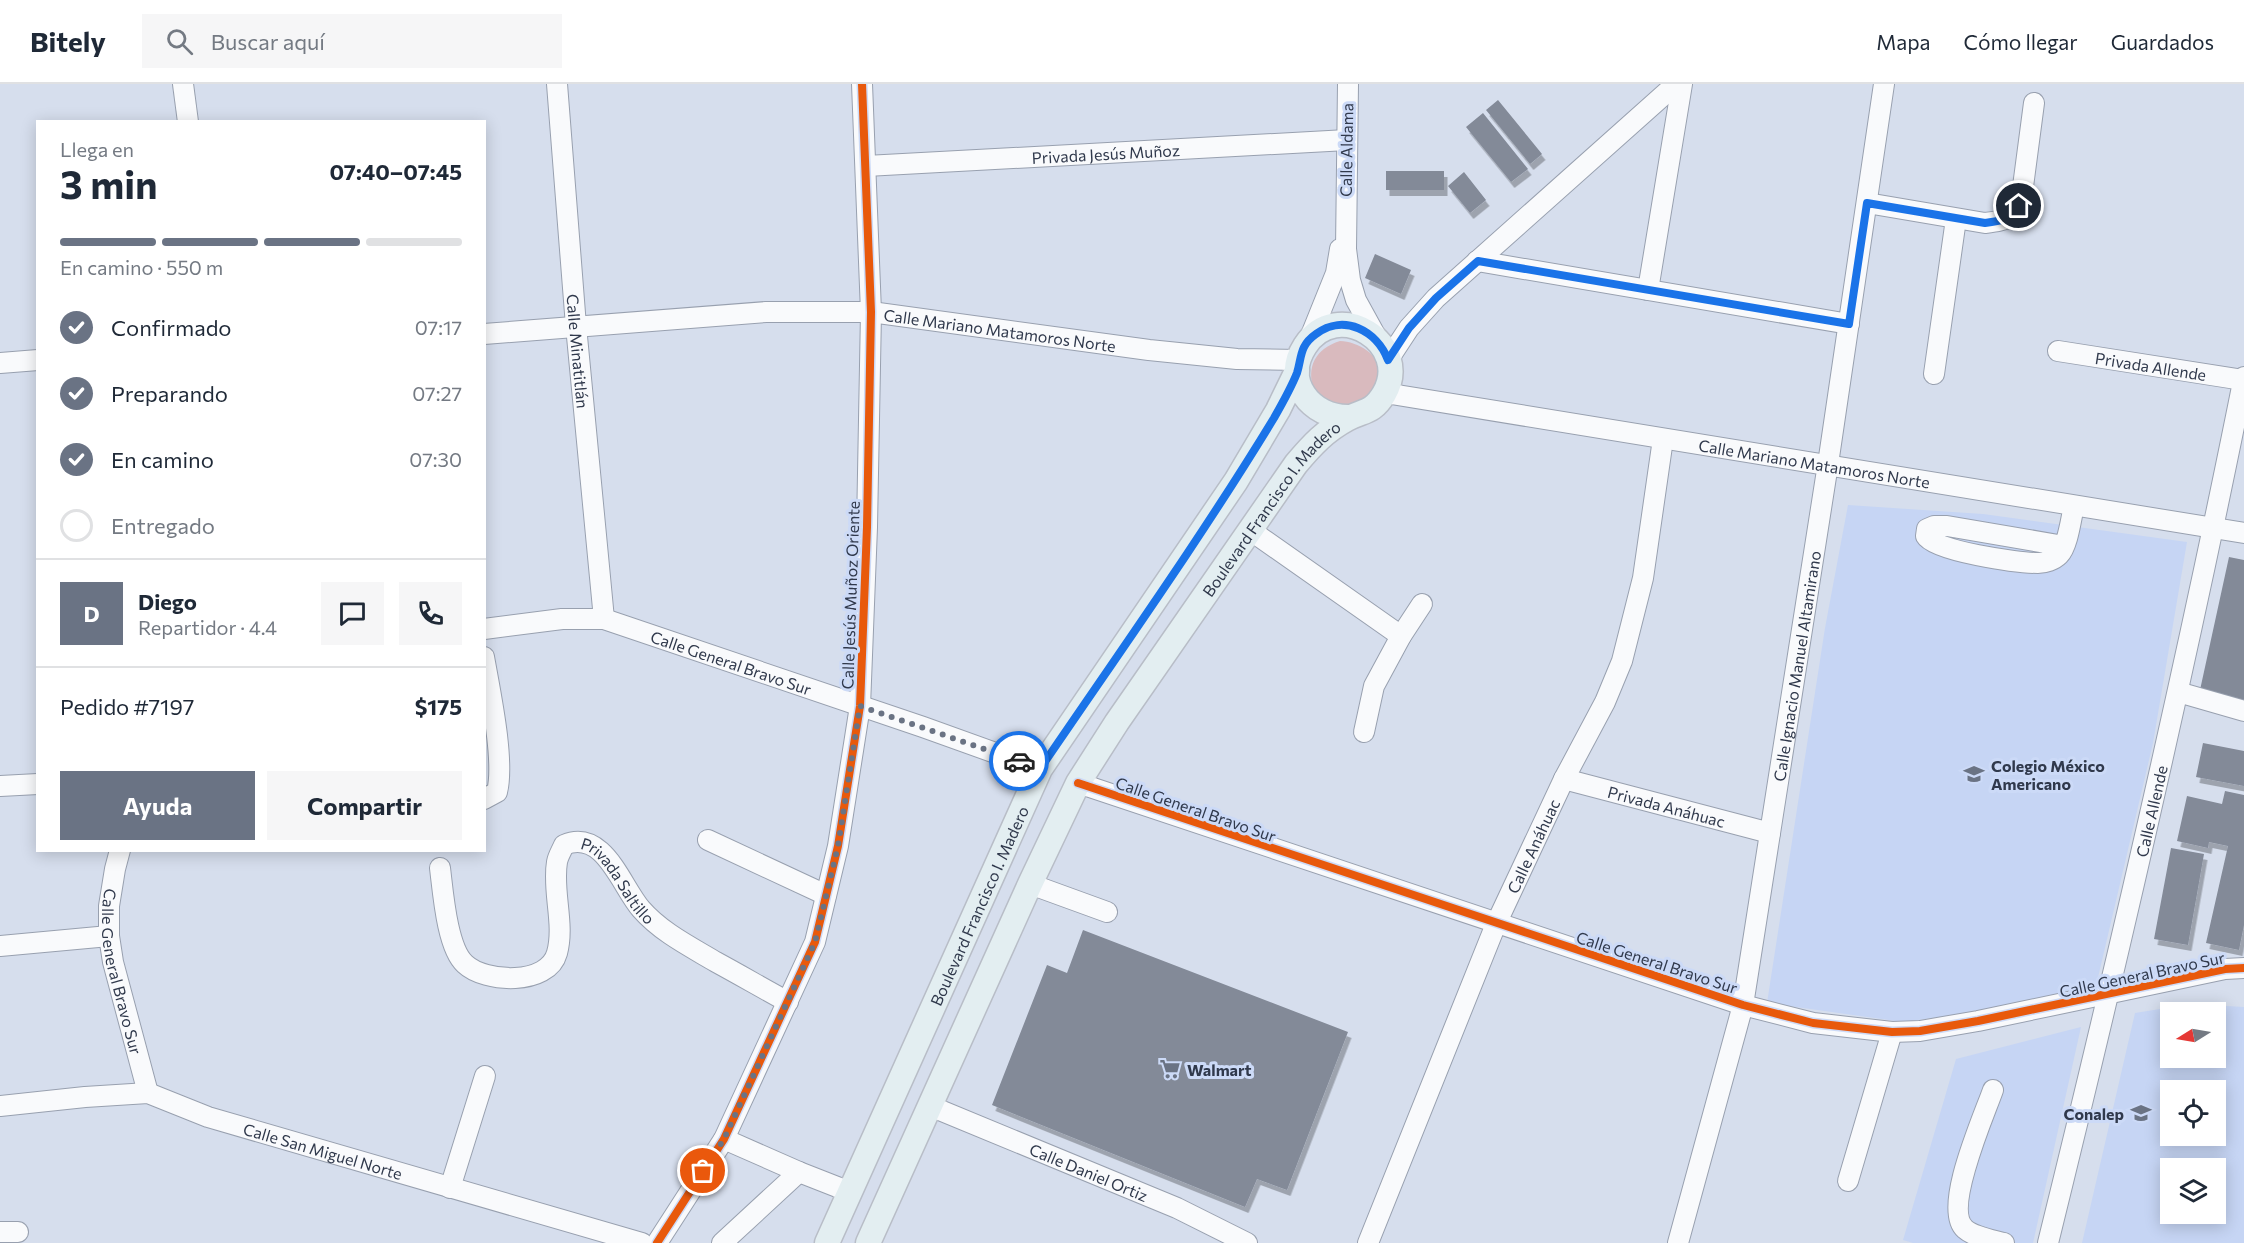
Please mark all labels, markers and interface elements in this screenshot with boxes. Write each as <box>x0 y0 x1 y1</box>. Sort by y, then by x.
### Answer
search box <box>142 14 562 68</box>
text: Bitely <box>30 24 106 58</box>
icon: search <box>163 25 196 58</box>
text: Buscar aquí <box>211 28 325 55</box>
text: Mapa <box>1876 29 1931 54</box>
text: Cómo llegar <box>1964 29 2078 54</box>
text: Guardados <box>2111 29 2214 54</box>
street label: Calle Aldama <box>1336 103 1356 197</box>
text: Llega en <box>60 137 134 161</box>
street label: Privada Jesús Muñoz <box>1031 140 1180 167</box>
text: 07:40–07:45 <box>329 158 462 185</box>
text: 3 min <box>60 159 158 207</box>
pin <box>1993 180 2044 231</box>
icon: home <box>2002 189 2035 222</box>
text: En camino · 550 m <box>60 255 223 279</box>
street label: Calle Minatitlán <box>564 293 593 409</box>
street label: Calle Mariano Matamoros Norte <box>883 304 1117 355</box>
icon: check <box>60 311 93 344</box>
text: Confirmado <box>111 314 232 341</box>
text: 07:17 <box>415 315 462 339</box>
street label: Privada Allende <box>2094 347 2208 384</box>
icon: check <box>60 377 93 410</box>
text: Preparando <box>111 380 228 407</box>
text: 07:27 <box>412 381 462 405</box>
street label: Boulevard Francisco I. Madero <box>1198 416 1344 600</box>
street label: Calle Mariano Matamoros Norte <box>1697 435 1931 491</box>
icon: check <box>60 443 93 476</box>
text: En camino <box>111 446 214 473</box>
text: 07:30 <box>409 447 462 471</box>
street label: Calle Jesús Muñoz Oriente <box>837 500 863 690</box>
text: Entregado <box>111 512 215 539</box>
street label: Calle Ignacio Manuel Altamirano <box>1769 549 1824 783</box>
button: chat <box>321 582 384 645</box>
button: phone <box>399 582 462 645</box>
text: Diego <box>138 588 197 615</box>
text: D <box>83 600 100 627</box>
text: Repartidor · 4.4 <box>138 615 277 639</box>
street label: Calle General Bravo Sur <box>648 626 815 698</box>
text: Pedido #7197 <box>60 693 194 720</box>
text: $175 <box>415 693 462 720</box>
courier <box>989 731 1049 791</box>
icon: car <box>1003 745 1036 778</box>
place label: Colegio México Americano <box>1991 756 2105 793</box>
school or university icon: Colegio México Americano <box>1962 762 1986 786</box>
street label: Calle Allende <box>2131 763 2170 859</box>
button: Ayuda <box>60 771 255 840</box>
button: Compartir <box>267 771 462 840</box>
street label: Calle General Bravo Sur <box>1113 773 1279 846</box>
street label: Privada Anáhuac <box>1606 781 1727 830</box>
street label: Calle Anáhuac <box>1502 796 1563 896</box>
street label: Boulevard Francisco I. Madero <box>926 803 1032 1008</box>
street label: Privada Saltillo <box>579 833 659 928</box>
street label: Calle General Bravo Sur <box>99 887 147 1057</box>
street label: Calle General Bravo Sur <box>1574 927 1741 997</box>
street label: Calle General Bravo Sur <box>2058 947 2227 1001</box>
north arrow <box>2160 1002 2226 1068</box>
map controls <box>2160 1002 2226 1224</box>
supermarket icon: Walmart <box>1158 1057 1182 1081</box>
place label: Walmart <box>1187 1060 1252 1079</box>
button: locate <box>2160 1080 2226 1146</box>
school or university icon: Conalep <box>2129 1101 2153 1125</box>
place label: Conalep <box>2064 1104 2124 1123</box>
street label: Calle San Miguel Norte <box>241 1118 405 1182</box>
street label: Calle Daniel Ortiz <box>1027 1139 1151 1205</box>
pin <box>677 1145 728 1196</box>
icon: bag <box>686 1154 719 1187</box>
button: layers <box>2160 1158 2226 1224</box>

